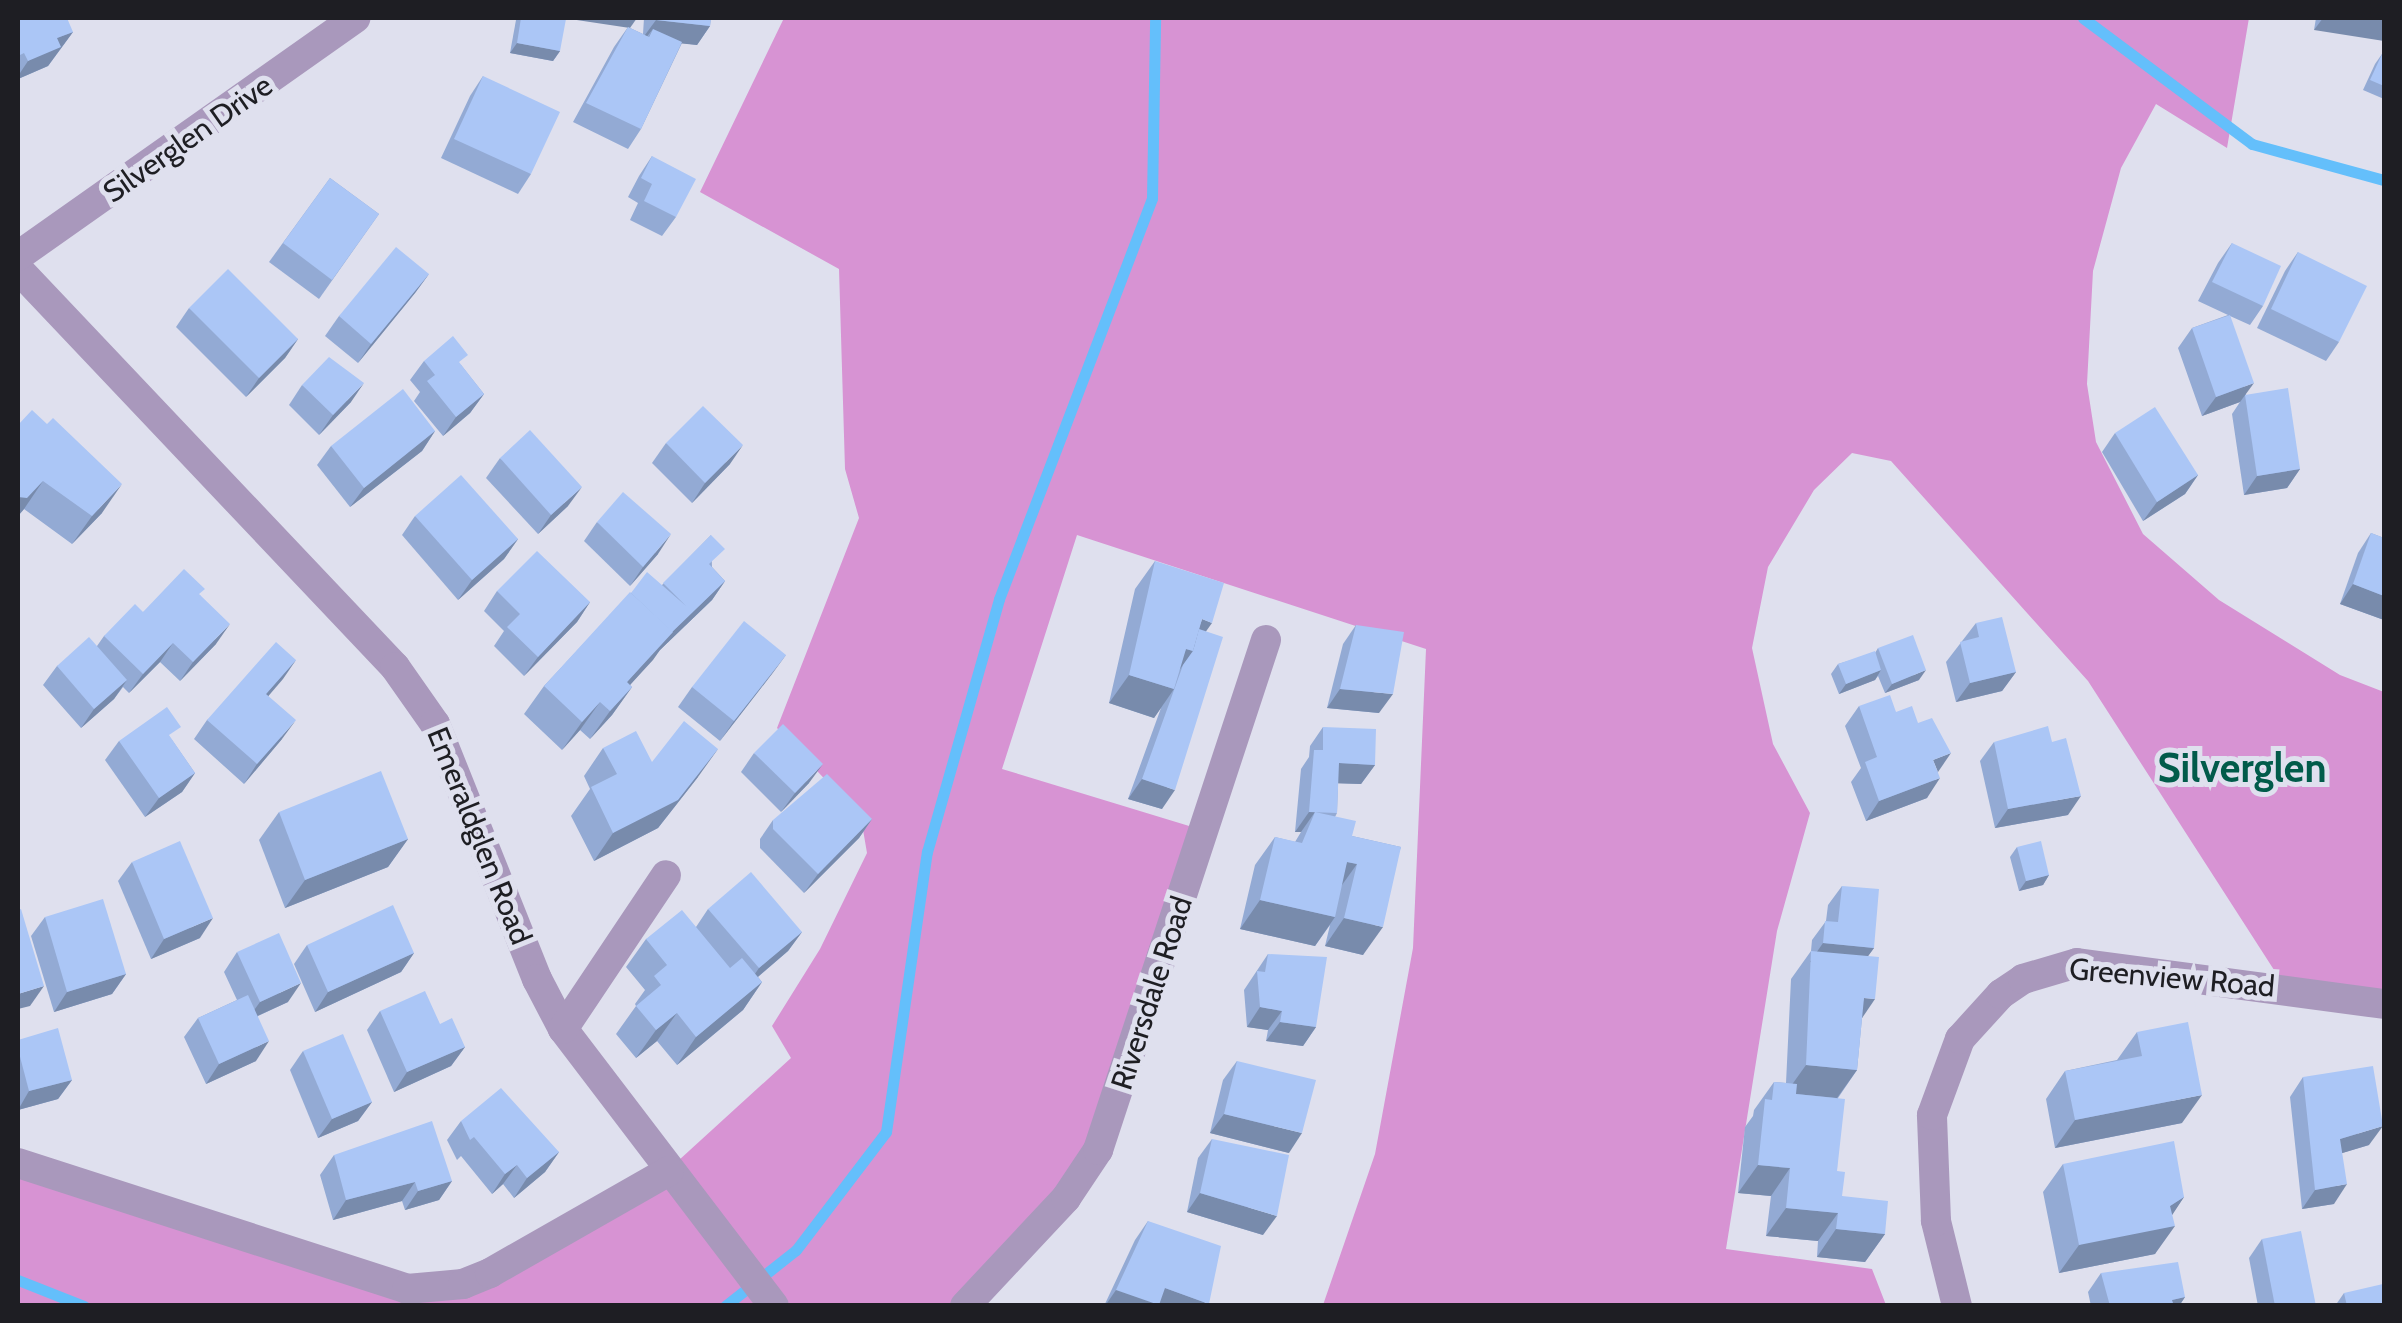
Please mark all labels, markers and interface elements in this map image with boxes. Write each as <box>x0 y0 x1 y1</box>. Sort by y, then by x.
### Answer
street label: Silverglen Drive <box>97 68 279 210</box>
street label: Emeraldglen Road <box>419 722 539 950</box>
district label: Silverglen <box>2157 744 2327 792</box>
street label: Riversdale Road <box>1104 892 1200 1094</box>
street label: Greenview Road <box>2068 951 2276 1005</box>

